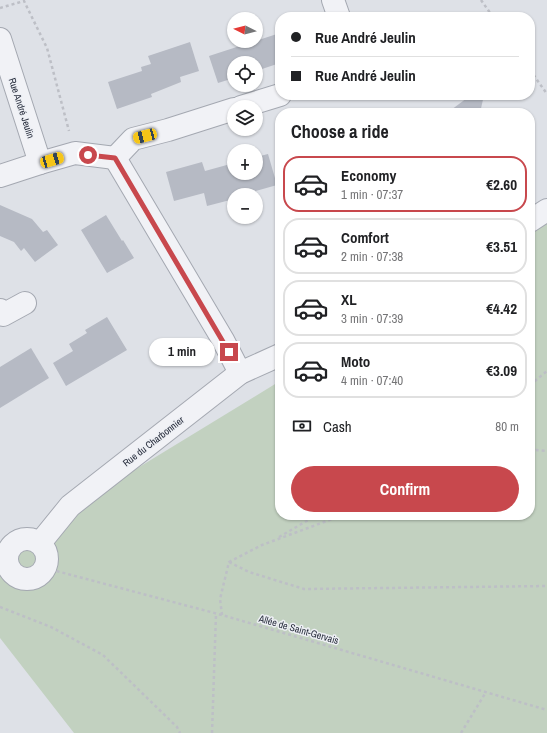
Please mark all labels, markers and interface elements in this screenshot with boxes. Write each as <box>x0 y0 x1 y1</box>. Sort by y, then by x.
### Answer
north arrow <box>227 12 263 48</box>
map controls <box>227 12 263 224</box>
text: Rue André Jeulin <box>315 27 416 48</box>
button: locate <box>227 56 263 92</box>
text: Rue André Jeulin <box>315 65 416 86</box>
street label: Rue André Jeulin <box>6 76 37 140</box>
button: layers <box>227 100 263 136</box>
text: Choose a ride <box>291 119 389 144</box>
car <box>132 127 158 145</box>
button: + <box>227 144 263 180</box>
route start <box>79 146 97 164</box>
car <box>39 151 65 169</box>
text: Economy <box>341 165 396 186</box>
icon: car <box>293 166 329 202</box>
text: €2.60 <box>486 174 517 195</box>
text: 1 min · 07:37 <box>341 186 403 203</box>
button: − <box>227 188 263 224</box>
text: Comfort <box>341 227 389 248</box>
icon: car <box>293 228 329 264</box>
text: €3.51 <box>486 236 517 257</box>
text: 2 min · 07:38 <box>341 248 403 265</box>
text: XL <box>341 289 357 310</box>
icon: car <box>293 290 329 326</box>
text: €4.42 <box>486 298 517 319</box>
text: 3 min · 07:39 <box>341 310 403 327</box>
callout: 1 min <box>149 338 215 366</box>
text: 1 min <box>168 343 196 360</box>
route end <box>220 343 238 361</box>
text: Moto <box>341 351 370 372</box>
icon: car <box>293 352 329 388</box>
text: €3.09 <box>486 360 517 381</box>
text: 4 min · 07:40 <box>341 372 403 389</box>
street label: Rue du Charbonnier <box>120 413 187 469</box>
icon: cash <box>291 415 313 437</box>
text: Cash <box>323 416 352 437</box>
text: 80 m <box>495 418 519 435</box>
button: Confirm <box>291 466 519 512</box>
street label: Allée de Saint-Gervais <box>256 612 340 647</box>

